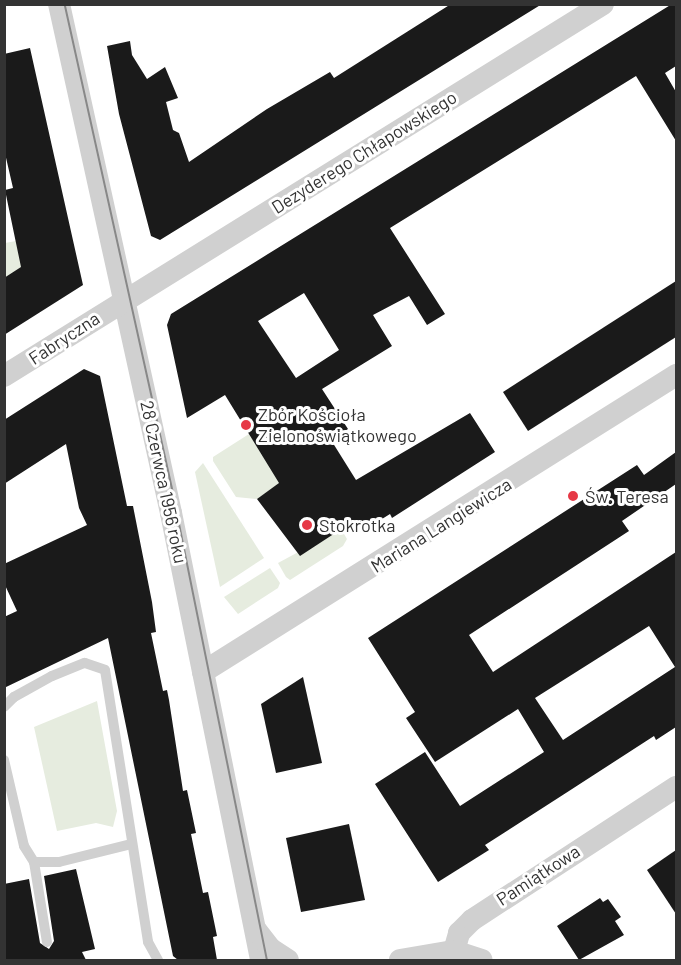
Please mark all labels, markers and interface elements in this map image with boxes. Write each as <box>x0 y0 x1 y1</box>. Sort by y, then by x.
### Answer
street label: Dezyderego Chłapowskiego <box>267 86 461 218</box>
street label: Fabryczna <box>25 307 103 369</box>
street label: 28 Czerwca 1956 roku <box>136 399 192 565</box>
place label: Zbór Kościoła Zielonoświątkowego <box>258 404 417 446</box>
marker: Zbór Kościoła Zielonoświątkowego <box>239 418 253 432</box>
street label: Mariana Langiewicza <box>367 473 515 577</box>
place label: Św. Teresa <box>585 485 669 507</box>
marker: Św. Teresa <box>566 489 580 503</box>
place label: Stokrotka <box>319 514 395 536</box>
marker: Stokrotka <box>300 518 314 532</box>
street label: Pamiątkowa <box>492 840 584 910</box>

